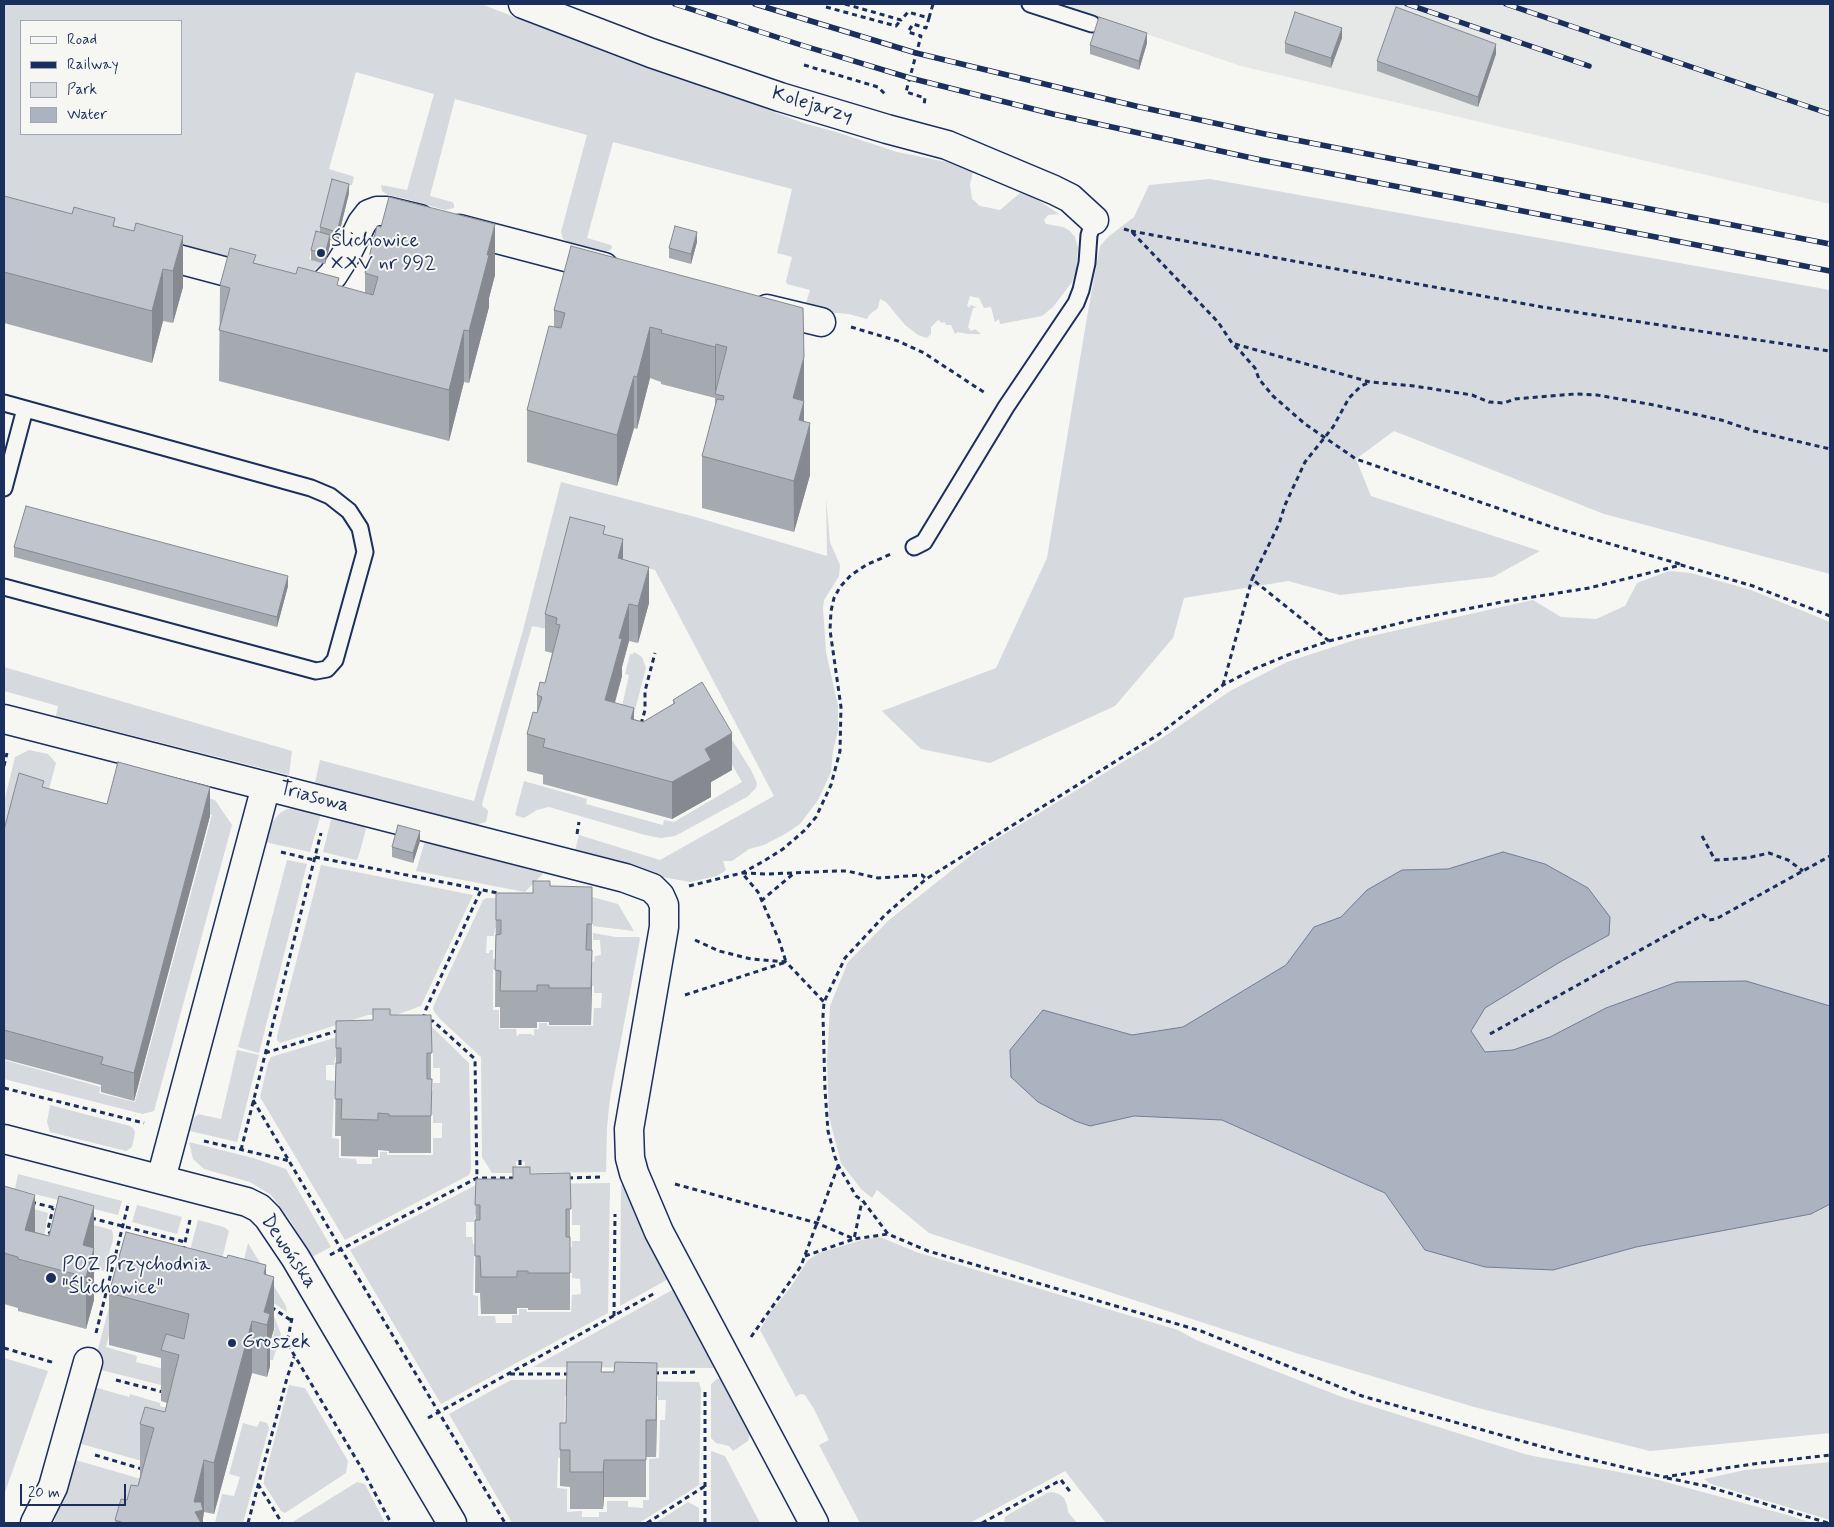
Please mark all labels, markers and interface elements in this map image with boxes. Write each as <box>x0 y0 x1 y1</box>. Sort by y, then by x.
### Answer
legend <box>20 20 182 135</box>
text: Road <box>67 30 97 50</box>
text: Railway <box>67 55 119 75</box>
text: Park <box>67 80 97 100</box>
street label: Kolejarzy <box>769 82 855 130</box>
text: Water <box>67 105 107 125</box>
place label: Ślichowice XXV nr 992 <box>331 230 436 277</box>
marker: Ślichowice XXV nr 992 <box>315 247 327 259</box>
street label: Triasowa <box>276 777 352 819</box>
street label: Dewońska <box>254 1210 322 1294</box>
place label: POZ Przychodnia "Ślichowice" <box>62 1254 210 1301</box>
marker: POZ Przychodnia "Ślichowice" <box>44 1271 58 1285</box>
place label: Groszek <box>242 1331 311 1355</box>
marker: Groszek <box>226 1337 238 1349</box>
scale bar <box>22 1474 129 1506</box>
text: 20 m <box>28 1483 60 1503</box>

